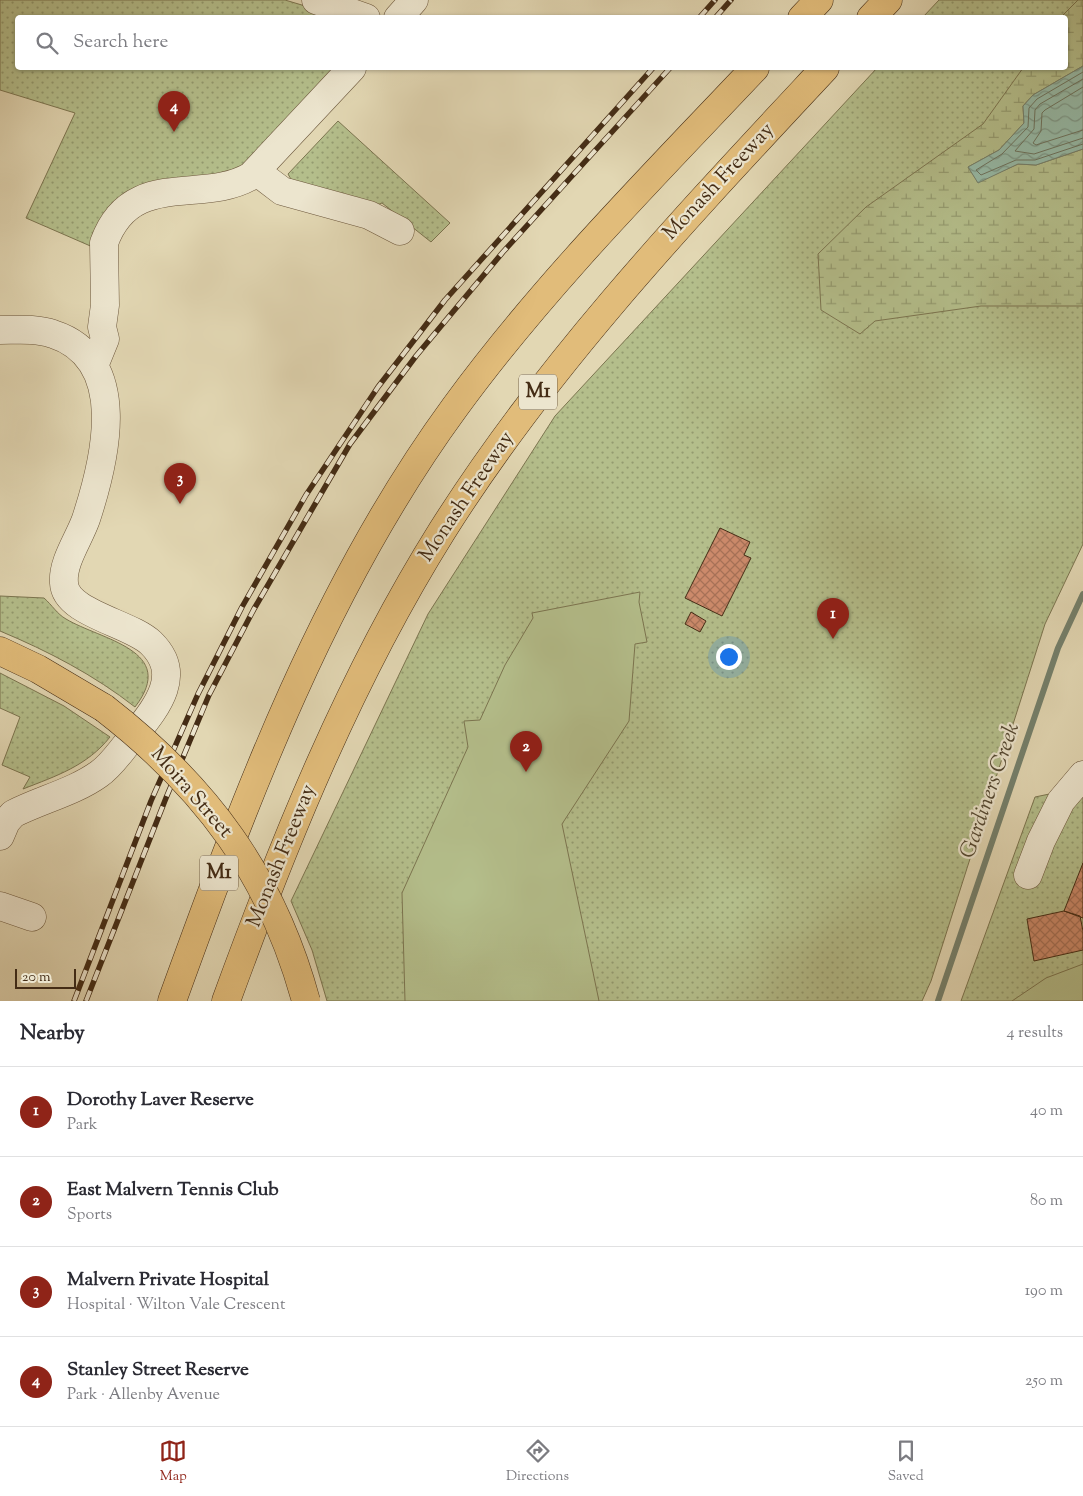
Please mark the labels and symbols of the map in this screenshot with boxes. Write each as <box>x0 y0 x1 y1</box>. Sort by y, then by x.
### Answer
pin: 4 <box>158 91 190 132</box>
street label: Monash Freeway <box>656 116 782 248</box>
road number: M1 <box>519 374 557 410</box>
street label: Monash Freeway <box>412 425 522 568</box>
pin: 3 <box>164 463 196 504</box>
pin: 1 <box>817 598 849 639</box>
your location <box>716 644 742 670</box>
water label: Gardiners Creek <box>953 719 1029 863</box>
pin: 2 <box>510 731 542 772</box>
street label: Moira Street <box>143 741 239 845</box>
street label: Monash Freeway <box>240 780 325 932</box>
road number: M1 <box>200 856 238 890</box>
scale bar <box>15 966 76 989</box>

